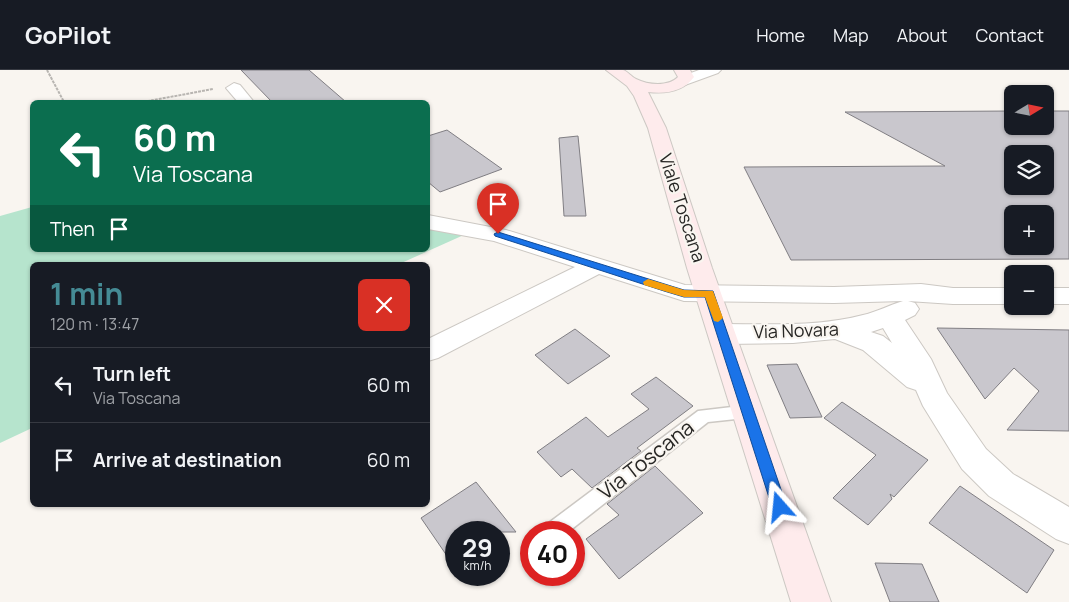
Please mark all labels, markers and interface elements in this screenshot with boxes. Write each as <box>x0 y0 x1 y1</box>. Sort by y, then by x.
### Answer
text: GoPilot <box>25 18 111 51</box>
text: Home <box>756 23 805 47</box>
text: Map <box>833 23 869 47</box>
text: About <box>897 23 947 47</box>
text: Contact <box>975 23 1044 47</box>
north arrow <box>1004 85 1054 135</box>
map controls <box>1004 85 1054 315</box>
text: 60 m <box>133 114 216 162</box>
icon: left <box>50 120 115 185</box>
button: layers <box>1004 145 1054 195</box>
street label: Viale Toscana <box>654 150 712 265</box>
text: Via Toscana <box>133 159 253 189</box>
pin <box>477 183 519 234</box>
icon: arrive <box>484 190 512 218</box>
button: + <box>1004 205 1054 255</box>
icon: arrive <box>105 215 133 243</box>
text: Then <box>50 216 95 242</box>
button: − <box>1004 265 1054 315</box>
text: 1 min <box>50 273 123 314</box>
button: close <box>358 279 410 331</box>
text: 120 m · 13:47 <box>50 313 139 335</box>
street label: Via Novara <box>753 317 839 343</box>
text: Turn left <box>93 361 171 387</box>
icon: left <box>50 371 78 399</box>
text: 60 m <box>367 372 410 398</box>
text: Via Toscana <box>93 387 180 409</box>
street label: Via Toscana <box>592 413 699 506</box>
icon: arrive <box>50 446 78 474</box>
text: Arrive at destination <box>93 447 282 473</box>
text: 60 m <box>367 447 410 473</box>
position arrow <box>753 480 805 532</box>
speed limit sign: 40 <box>520 521 585 586</box>
text: 29 <box>462 530 493 565</box>
text: km/h <box>464 557 491 574</box>

